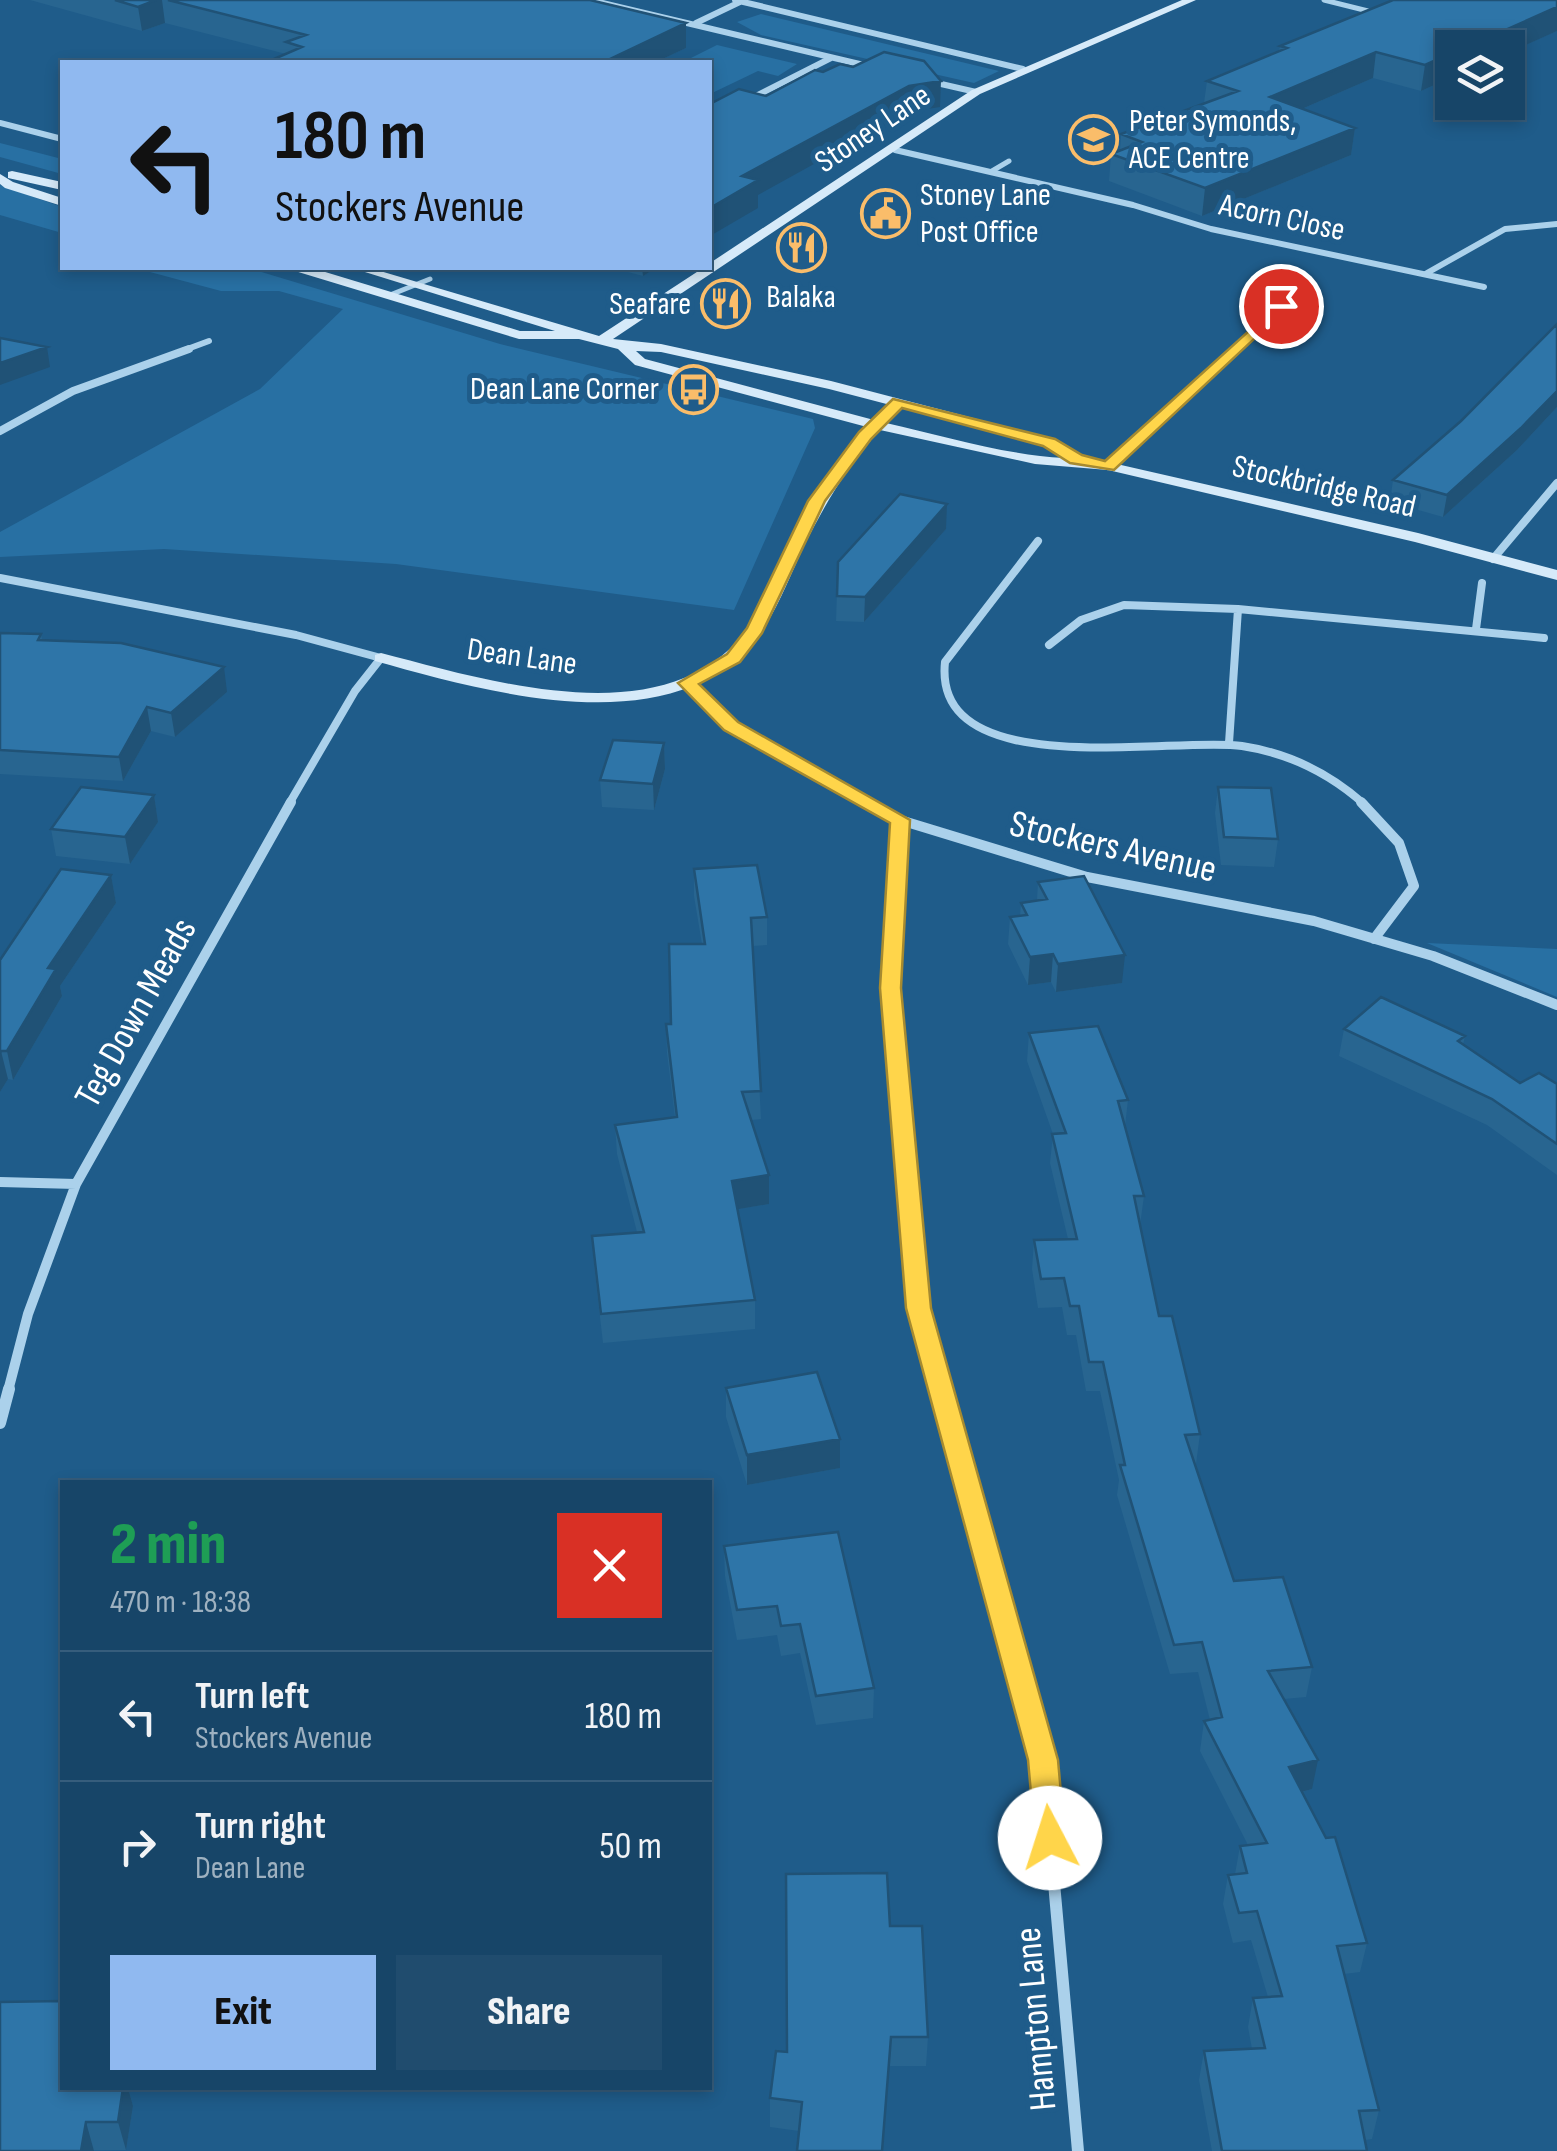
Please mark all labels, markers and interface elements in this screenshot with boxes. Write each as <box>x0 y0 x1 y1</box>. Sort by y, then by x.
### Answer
map controls <box>1435 30 1525 120</box>
button: layers <box>1435 30 1525 120</box>
street label: Stoney Lane <box>808 76 938 182</box>
text: 180 m <box>275 95 426 179</box>
icon: left <box>110 100 240 230</box>
place label: Peter Symonds, ACE Centre <box>1128 102 1296 178</box>
school or university icon: Peter Symonds, ACE Centre <box>1068 113 1120 165</box>
place label: Stoney Lane Post Office <box>920 176 1051 252</box>
text: Stockers Avenue <box>275 180 524 235</box>
street label: Acorn Close <box>1215 185 1348 250</box>
public building icon: Stoney Lane Post Office <box>859 187 911 239</box>
restaurant icon: Balaka <box>775 221 827 273</box>
pin <box>1239 264 1324 349</box>
restaurant icon: Seafare <box>700 278 752 330</box>
place label: Balaka <box>766 278 836 317</box>
icon: arrive <box>1254 279 1309 334</box>
place label: Seafare <box>609 285 691 324</box>
bus stop icon: Dean Lane Corner <box>668 363 720 415</box>
place label: Dean Lane Corner <box>470 370 659 409</box>
street label: Stockbridge Road <box>1228 447 1420 527</box>
street label: Dean Lane <box>465 630 579 684</box>
street label: Stockers Avenue <box>1005 801 1221 893</box>
street label: Teg Down Meads <box>66 911 206 1115</box>
text: 2 min <box>110 1509 226 1581</box>
button: close <box>557 1513 662 1618</box>
text: 470 m · 18:38 <box>110 1583 251 1622</box>
text: Turn left <box>195 1674 309 1719</box>
icon: left <box>110 1689 165 1744</box>
text: 180 m <box>585 1694 662 1739</box>
text: Stockers Avenue <box>195 1719 372 1758</box>
position arrow <box>998 1786 1102 1890</box>
text: Turn right <box>195 1804 326 1849</box>
icon: right <box>110 1819 165 1874</box>
text: 50 m <box>599 1824 662 1869</box>
text: Dean Lane <box>195 1849 305 1888</box>
street label: Hampton Lane <box>1006 1926 1066 2112</box>
button: Exit <box>110 1955 376 2070</box>
button: Share <box>396 1955 662 2070</box>

